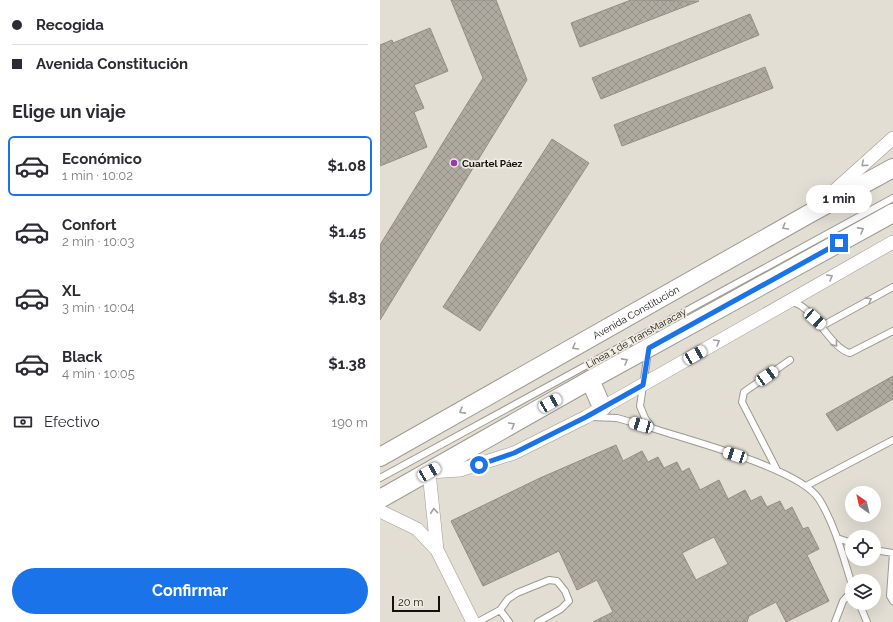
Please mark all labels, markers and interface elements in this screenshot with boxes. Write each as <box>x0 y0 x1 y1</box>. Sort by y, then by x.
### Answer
text: Recogida <box>36 16 104 34</box>
text: Avenida Constitución <box>36 55 188 73</box>
text: Elige un viaje <box>12 101 126 122</box>
icon: car <box>14 148 50 184</box>
text: Económico <box>62 150 142 168</box>
text: $1.08 <box>327 157 366 175</box>
marker: Cuartel Páez <box>449 158 459 168</box>
place label: Cuartel Páez <box>462 158 523 169</box>
one-way arrow <box>861 159 869 166</box>
text: 1 min · 10:02 <box>62 168 133 183</box>
callout: 1 min <box>806 185 872 213</box>
text: 1 min <box>823 191 855 206</box>
icon: car <box>14 214 50 250</box>
text: Confort <box>62 216 116 234</box>
text: $1.45 <box>329 223 366 241</box>
one-way arrow <box>782 223 789 230</box>
one-way arrow <box>857 228 864 235</box>
text: 2 min · 10:03 <box>62 234 134 249</box>
route end <box>830 234 848 252</box>
one-way arrow <box>826 275 833 282</box>
icon: car <box>14 280 50 316</box>
text: XL <box>62 282 80 300</box>
street label: Avenida Constitución <box>591 283 681 341</box>
text: $1.83 <box>328 289 366 307</box>
one-way arrow <box>865 298 872 305</box>
text: 3 min · 10:04 <box>62 300 135 315</box>
street label: Línea 1 de TransMaracay <box>584 306 689 370</box>
car <box>802 307 828 331</box>
one-way arrow <box>831 339 838 346</box>
one-way arrow <box>713 340 720 347</box>
one-way arrow <box>572 343 579 350</box>
car <box>682 344 708 366</box>
icon: car <box>14 346 50 382</box>
text: Black <box>62 348 102 366</box>
text: $1.38 <box>328 355 366 373</box>
one-way arrow <box>621 358 628 366</box>
car <box>754 364 780 388</box>
text: 4 min · 10:05 <box>62 366 135 381</box>
car <box>537 392 563 414</box>
one-way arrow <box>458 406 466 414</box>
icon: cash <box>12 411 34 433</box>
text: Efectivo <box>44 413 100 431</box>
text: 190 m <box>332 415 368 430</box>
car <box>628 416 654 434</box>
one-way arrow <box>508 422 515 430</box>
car <box>722 446 748 464</box>
route start <box>470 456 488 474</box>
car <box>416 461 442 483</box>
north arrow <box>845 486 881 522</box>
map controls <box>845 486 881 610</box>
one-way arrow <box>430 508 439 514</box>
button: locate <box>845 530 881 566</box>
button: Confirmar <box>12 568 368 614</box>
button: layers <box>845 574 881 610</box>
scale bar <box>392 594 440 613</box>
text: 20 m <box>398 596 423 609</box>

